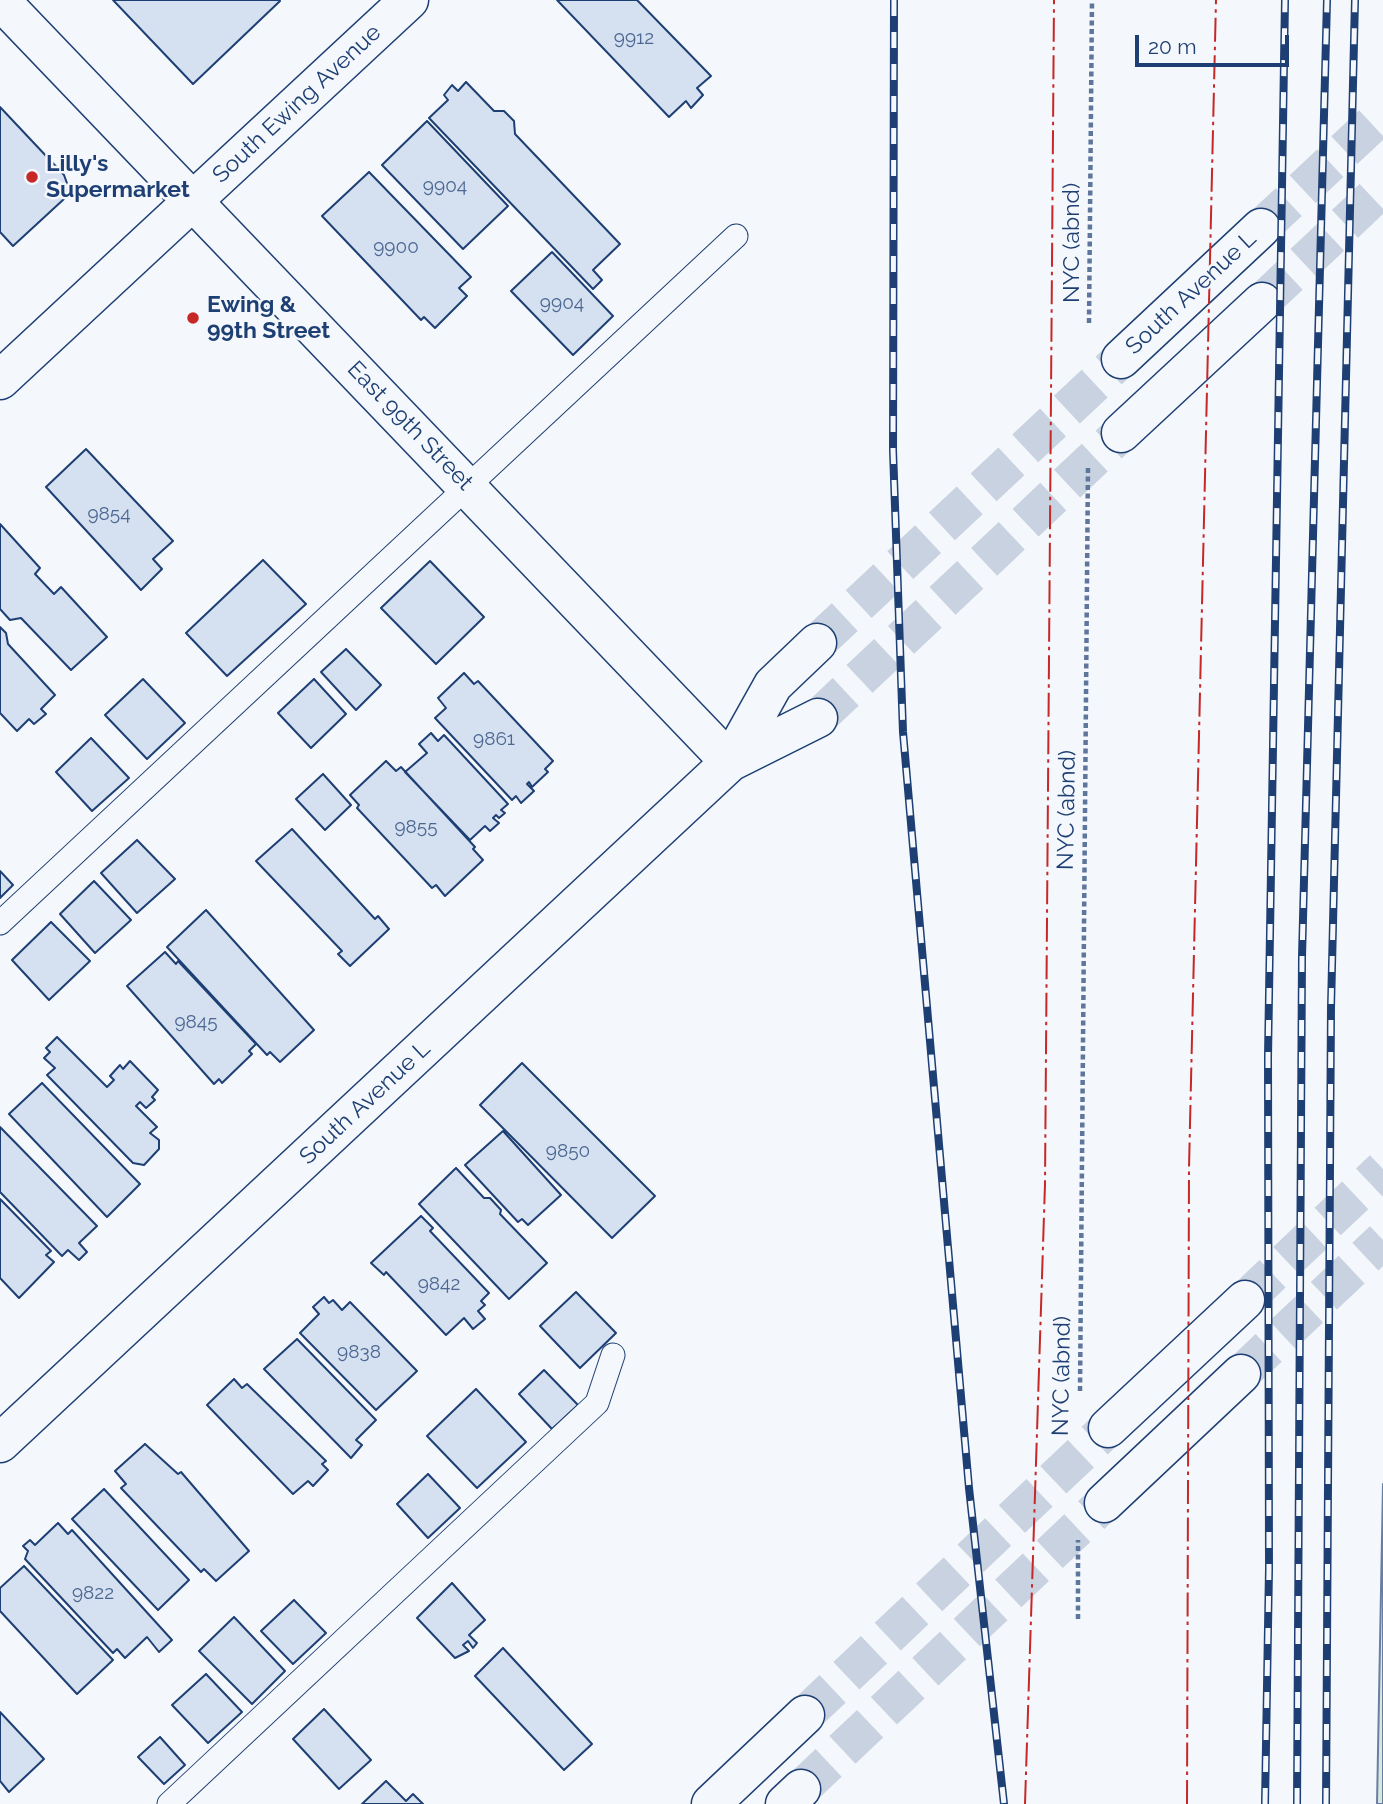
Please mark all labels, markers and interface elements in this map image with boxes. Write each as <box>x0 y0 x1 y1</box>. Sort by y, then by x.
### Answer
street label: South Ewing Avenue <box>207 19 387 189</box>
scale bar <box>1138 21 1292 65</box>
house number: 9912 <box>614 27 654 49</box>
text: 20 m <box>1148 34 1196 59</box>
place label: Lilly's Supermarket <box>46 150 190 204</box>
marker: Lilly's Supermarket <box>24 169 40 185</box>
house number: 9904 <box>423 175 467 197</box>
street label: NYC (abnd) <box>1058 183 1086 303</box>
street label: South Avenue L <box>1120 226 1262 360</box>
house number: 9900 <box>373 236 419 258</box>
place label: Ewing & 99th Street <box>207 291 330 345</box>
house number: 9904 <box>540 292 584 314</box>
marker: Ewing & 99th Street <box>185 310 201 326</box>
street label: East 99th Street <box>341 356 479 496</box>
house number: 9854 <box>87 503 131 525</box>
house number: 9861 <box>473 728 515 750</box>
street label: NYC (abnd) <box>1052 750 1082 870</box>
house number: 9855 <box>394 816 438 838</box>
house number: 9845 <box>174 1011 218 1033</box>
street label: South Avenue L <box>294 1036 436 1170</box>
house number: 9850 <box>546 1140 590 1162</box>
house number: 9842 <box>418 1273 460 1295</box>
street label: NYC (abnd) <box>1047 1316 1077 1436</box>
house number: 9838 <box>337 1341 381 1363</box>
house number: 9822 <box>72 1582 114 1604</box>

